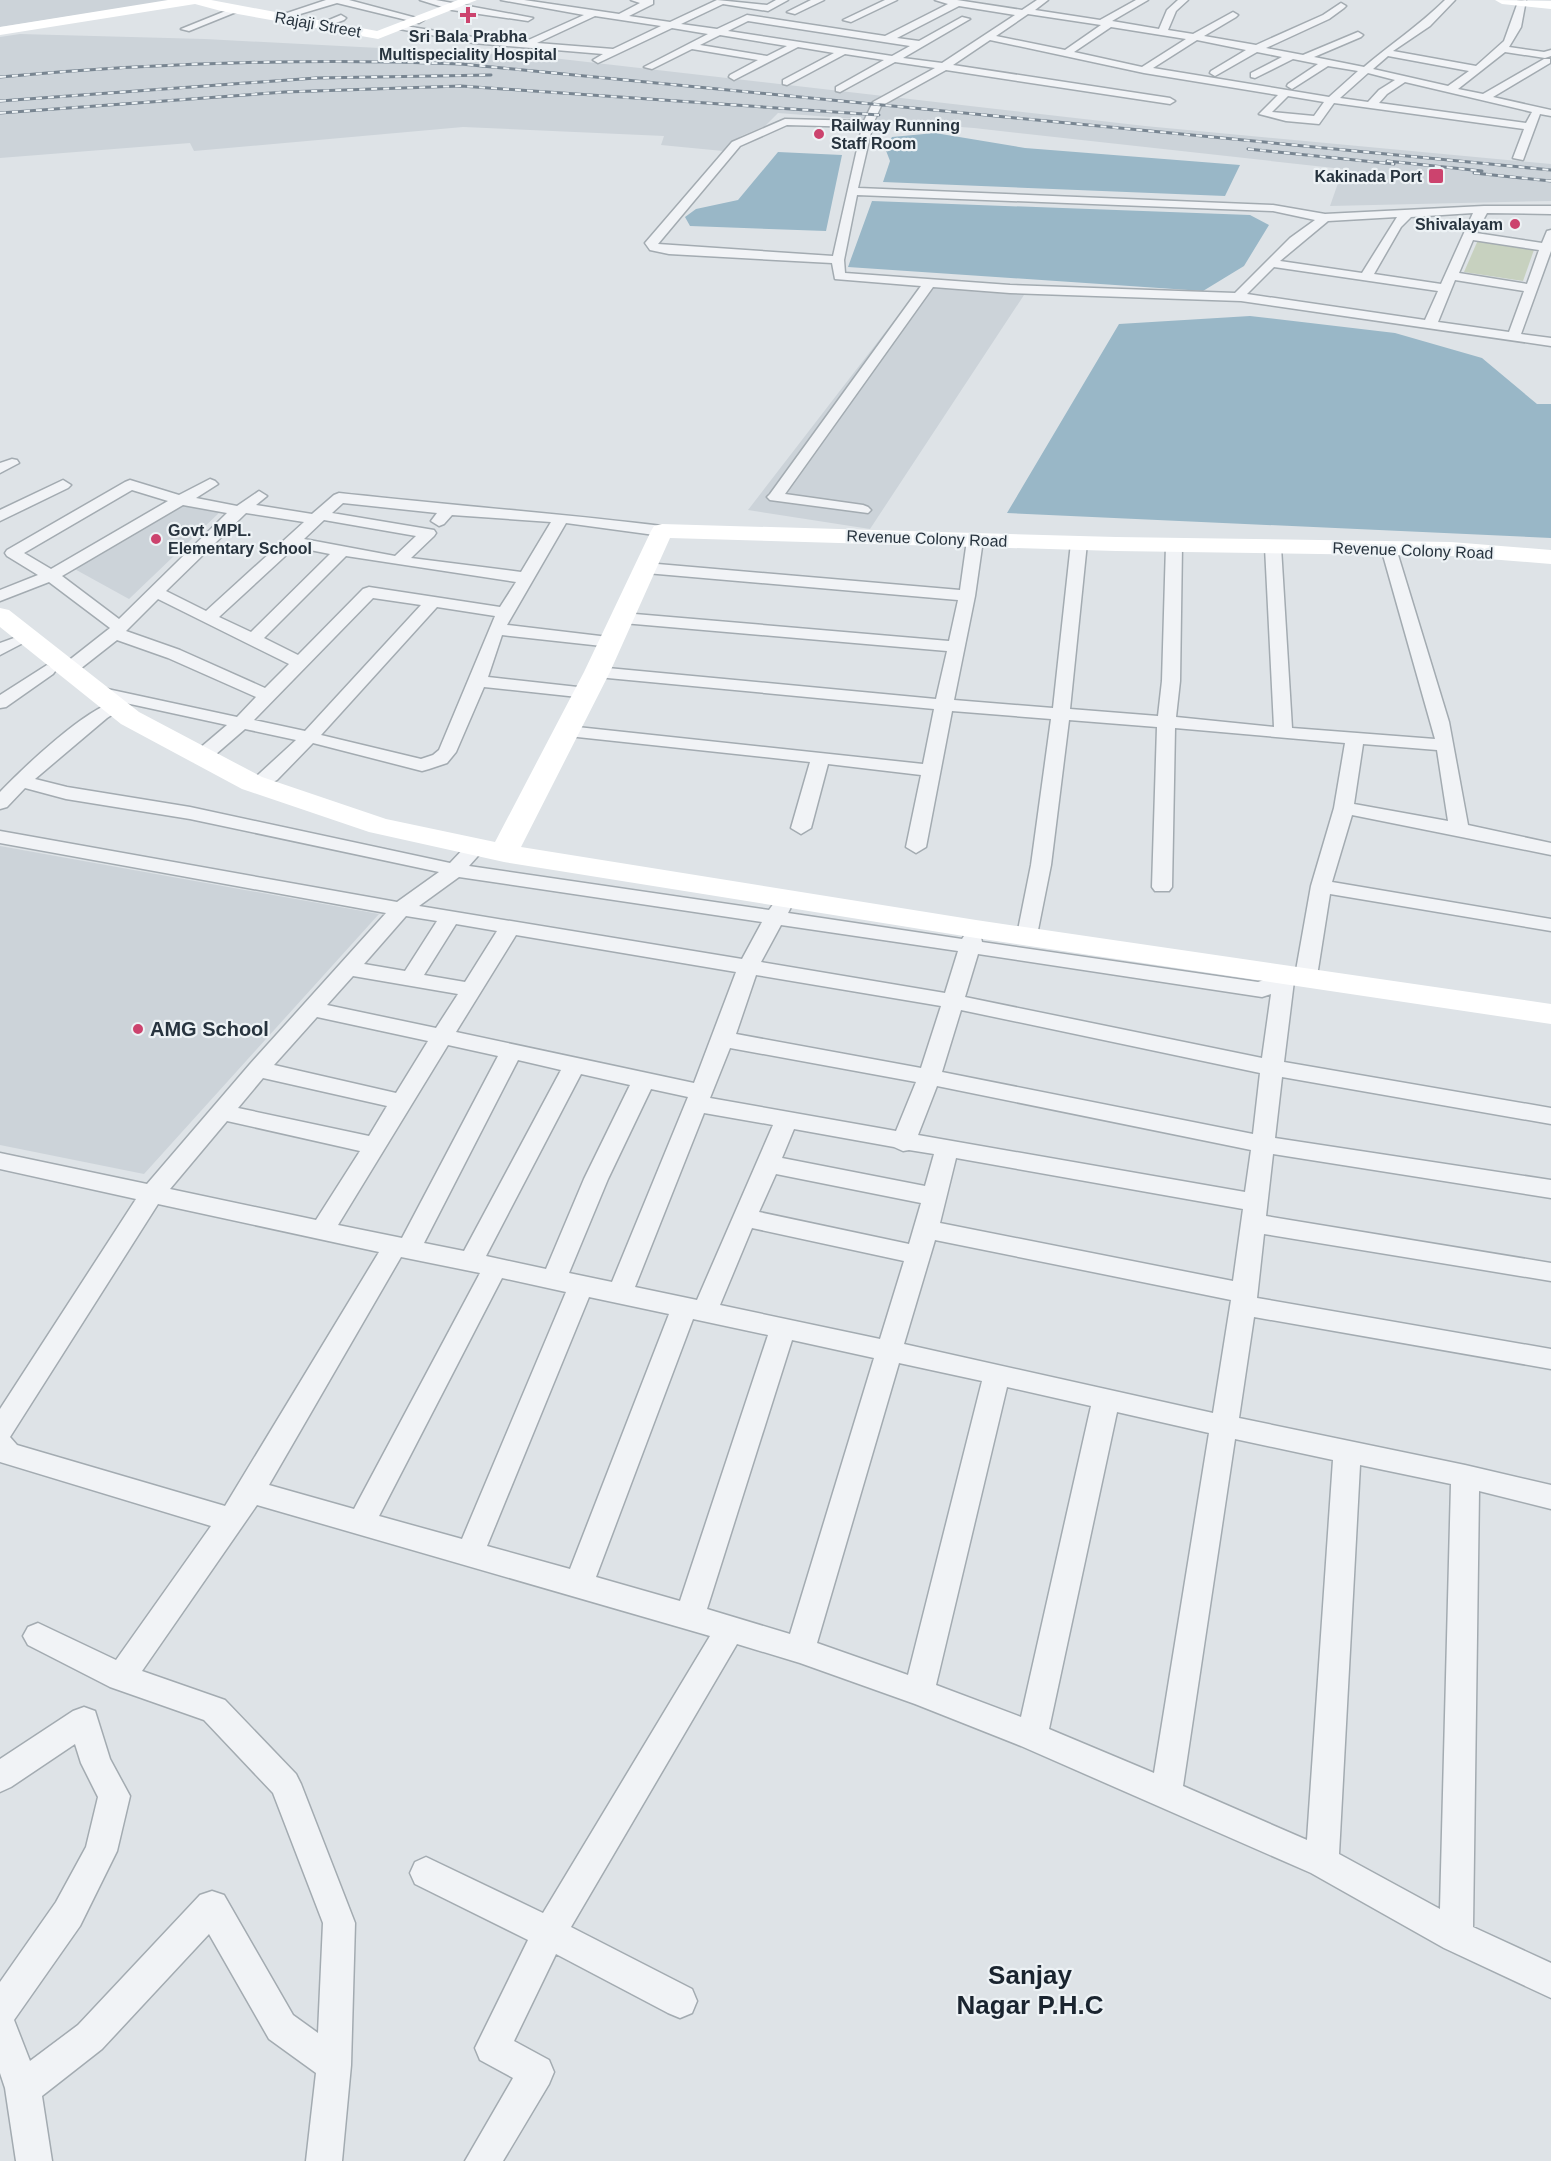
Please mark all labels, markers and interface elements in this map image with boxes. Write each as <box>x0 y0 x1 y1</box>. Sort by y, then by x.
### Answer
marker: Sri Bala Prabha Multispeciality Hospital <box>459 6 477 24</box>
street label: Rajaji Street <box>274 9 363 41</box>
place label: Sri Bala Prabha Multispeciality Hospital <box>379 28 557 63</box>
place label: Railway Running Staff Room <box>831 117 960 152</box>
marker: Railway Running Staff Room <box>812 127 826 141</box>
marker: Kakinada Port <box>1427 167 1445 185</box>
place label: Kakinada Port <box>1314 168 1423 185</box>
place label: Shivalayam <box>1415 216 1503 233</box>
marker: Shivalayam <box>1508 217 1522 231</box>
place label: Govt. MPL. Elementary School <box>168 522 312 557</box>
street label: Revenue Colony Road <box>846 527 1008 550</box>
marker: Govt. MPL. Elementary School <box>149 532 163 546</box>
street label: Revenue Colony Road <box>1332 539 1494 562</box>
place label: AMG School <box>150 1018 269 1040</box>
marker: AMG School <box>131 1022 145 1036</box>
district label: Sanjay Nagar P.H.C <box>957 1960 1104 2020</box>

